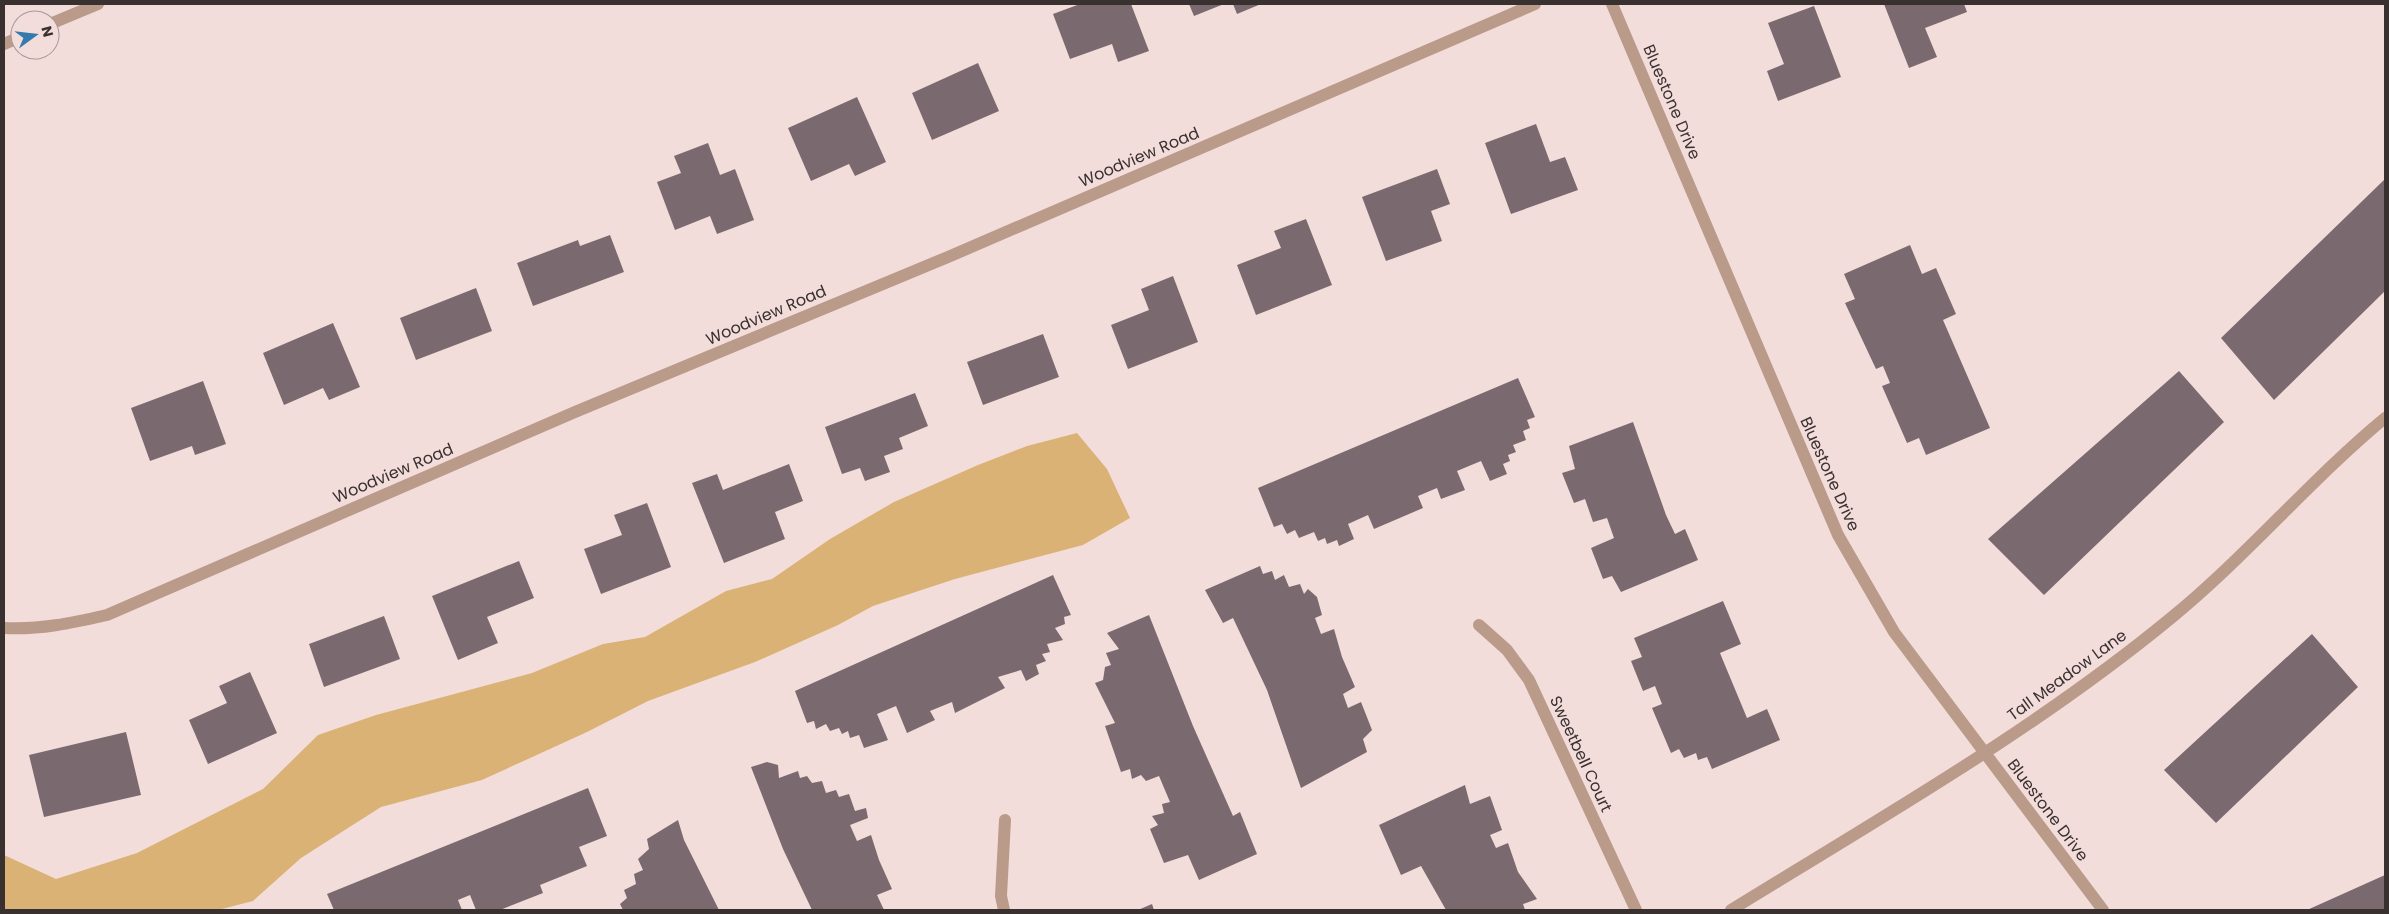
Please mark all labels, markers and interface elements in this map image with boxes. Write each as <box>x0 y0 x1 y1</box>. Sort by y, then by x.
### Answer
north arrow <box>10 10 60 60</box>
text: N <box>37 24 59 39</box>
street label: Bluestone Drive <box>1637 41 1707 163</box>
street label: Woodview Road <box>1075 121 1203 193</box>
street label: Woodview Road <box>702 279 830 351</box>
street label: Bluestone Drive <box>1795 413 1866 535</box>
street label: Woodview Road <box>329 437 457 509</box>
street label: Tall Meadow Lane <box>2003 624 2131 726</box>
street label: Sweetbell Court <box>1544 692 1618 816</box>
street label: Bluestone Drive <box>2002 754 2094 866</box>

